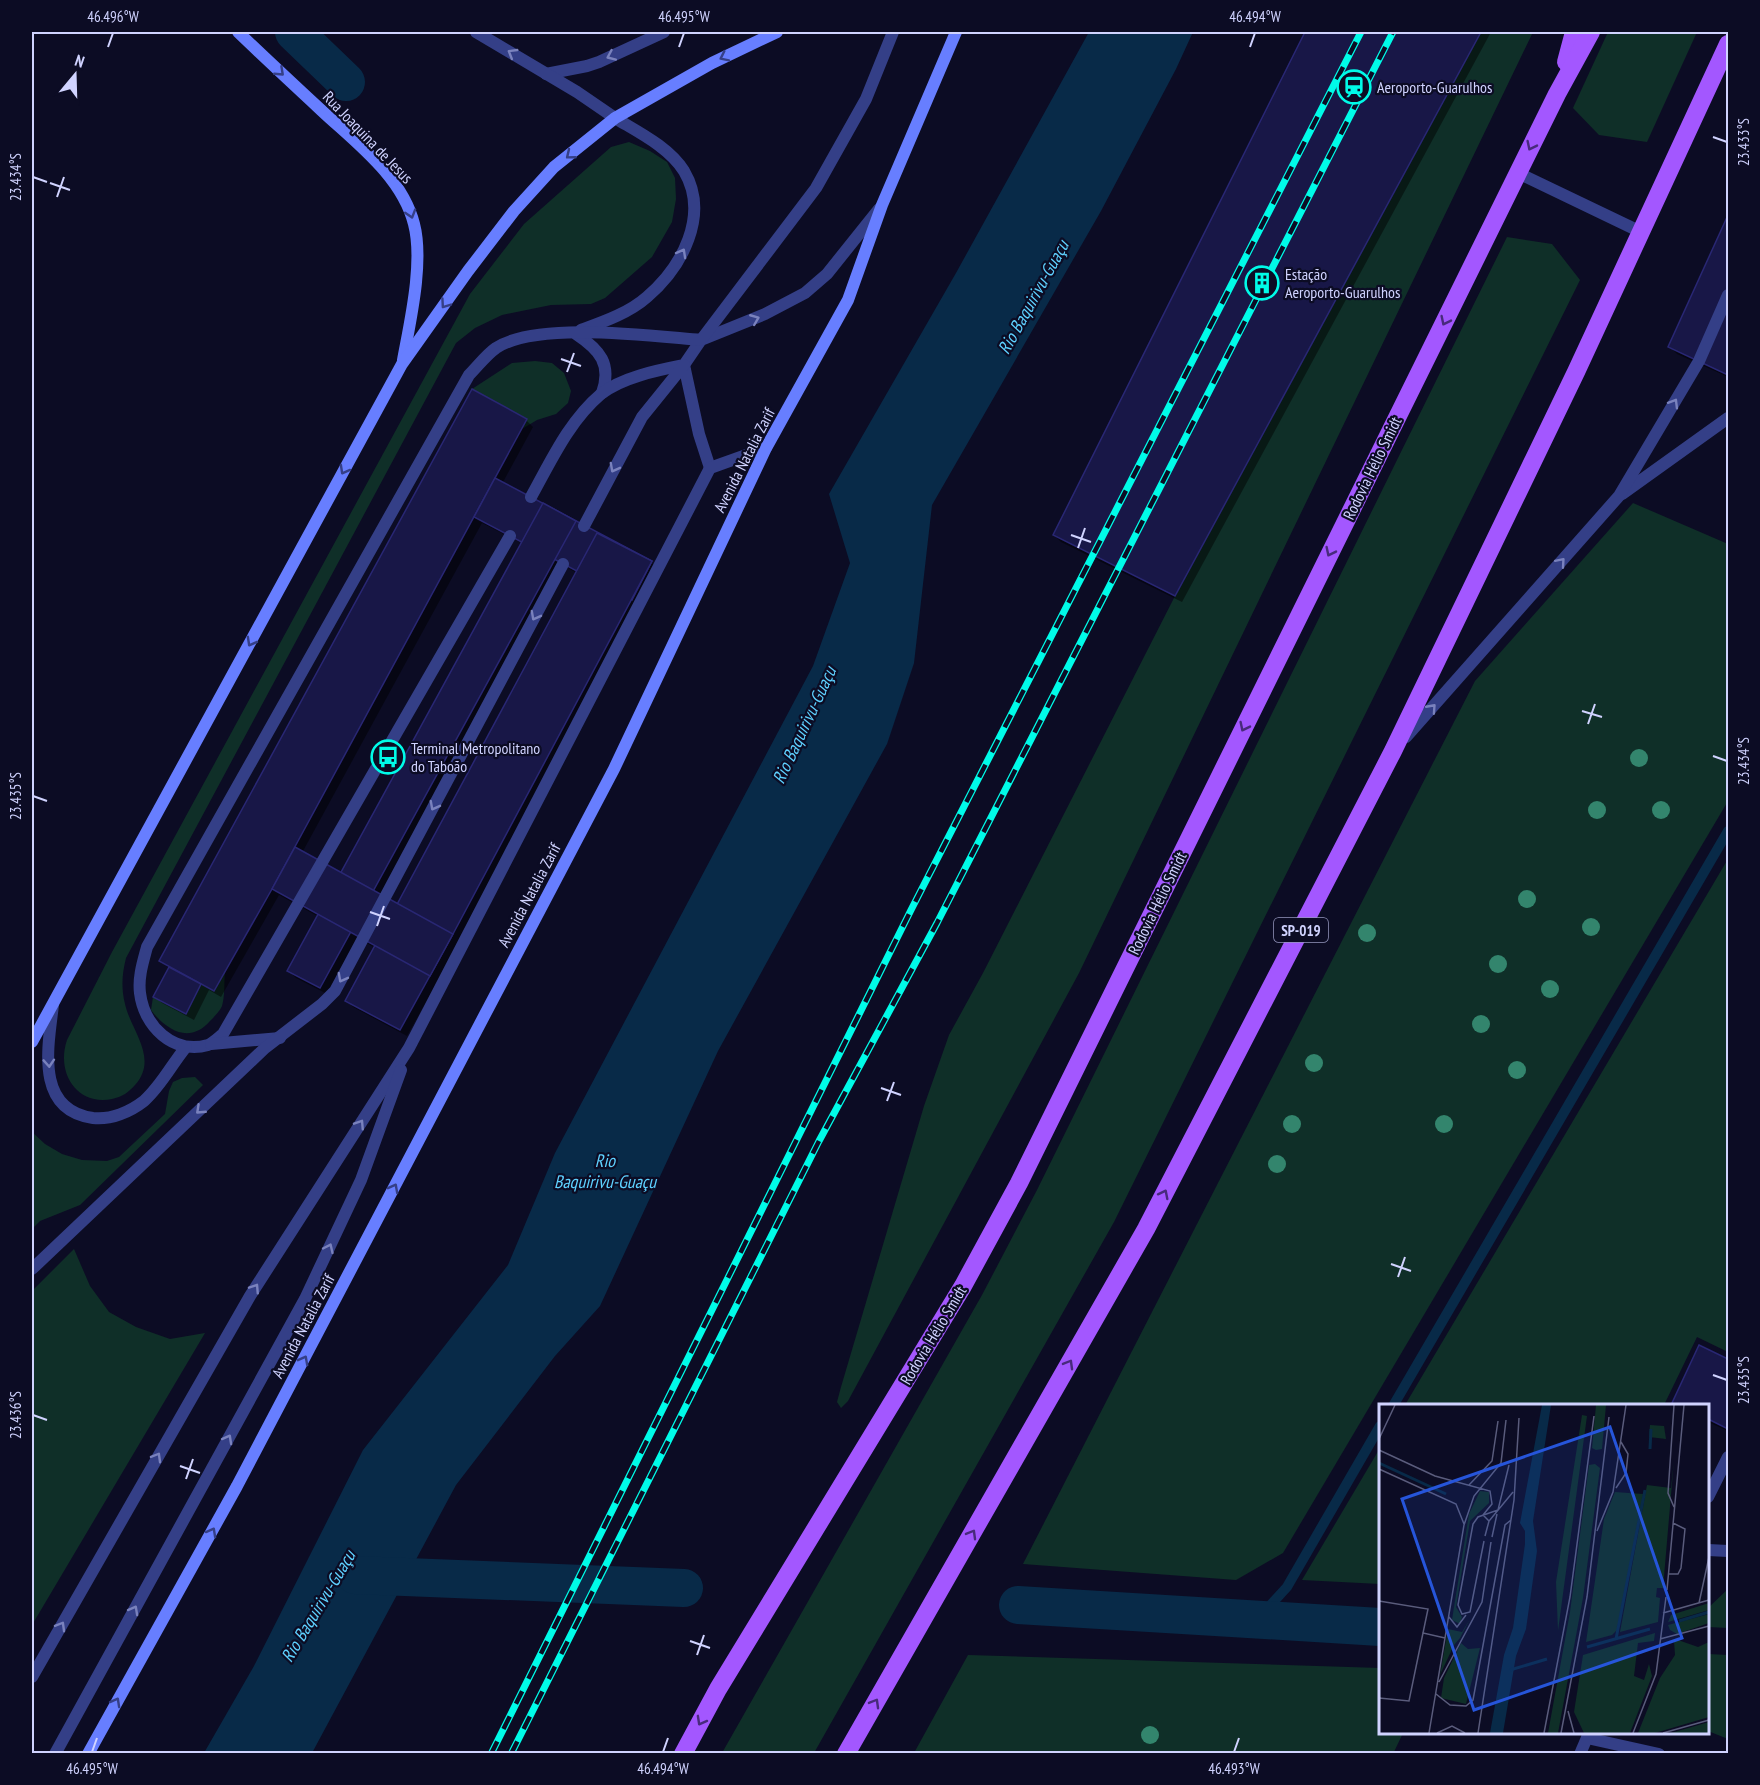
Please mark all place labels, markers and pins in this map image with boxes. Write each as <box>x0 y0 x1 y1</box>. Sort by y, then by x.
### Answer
station icon: Aeroporto-Guarulhos <box>1336 69 1372 105</box>
place label: Aeroporto-Guarulhos <box>1377 77 1492 97</box>
place label: Estação Aeroporto-Guarulhos <box>1285 264 1400 302</box>
building icon: Estação Aeroporto-Guarulhos <box>1244 265 1280 301</box>
place label: Terminal Metropolitano do Taboão <box>411 738 540 776</box>
bus stop icon: Terminal Metropolitano do Taboão <box>370 739 406 775</box>

